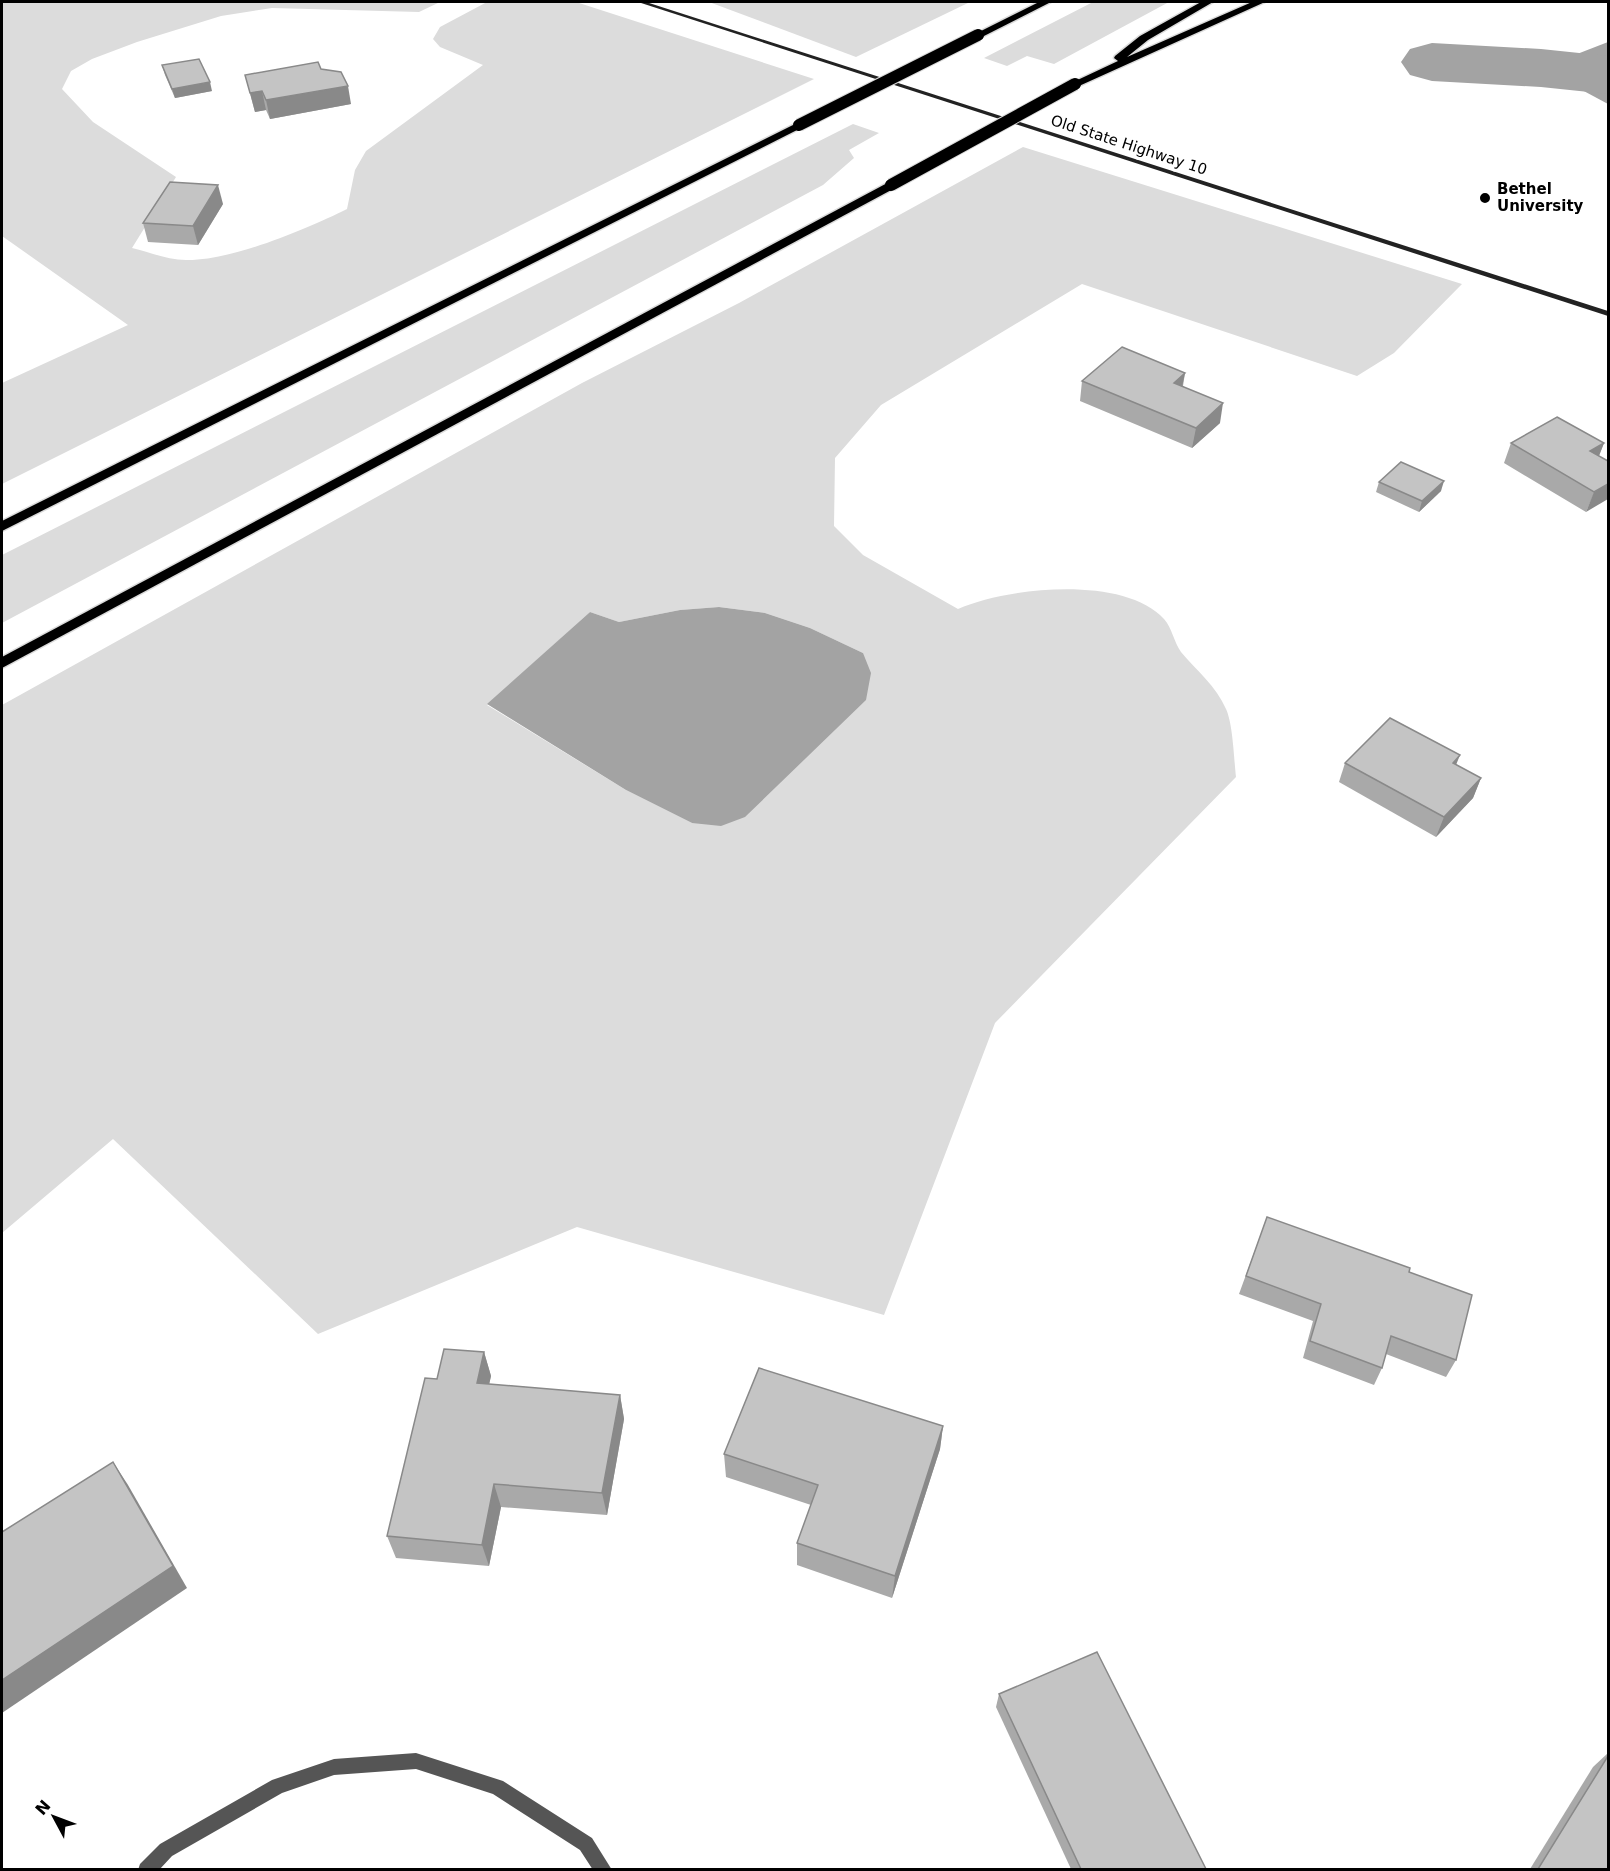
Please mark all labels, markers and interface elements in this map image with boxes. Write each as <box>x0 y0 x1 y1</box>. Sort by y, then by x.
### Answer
street label: Old State Highway 10 <box>1049 111 1209 179</box>
place label: Bethel University <box>1497 180 1584 215</box>
marker: Bethel University <box>1478 191 1492 205</box>
north arrow <box>24 1787 84 1847</box>
text: N <box>31 1796 55 1819</box>

